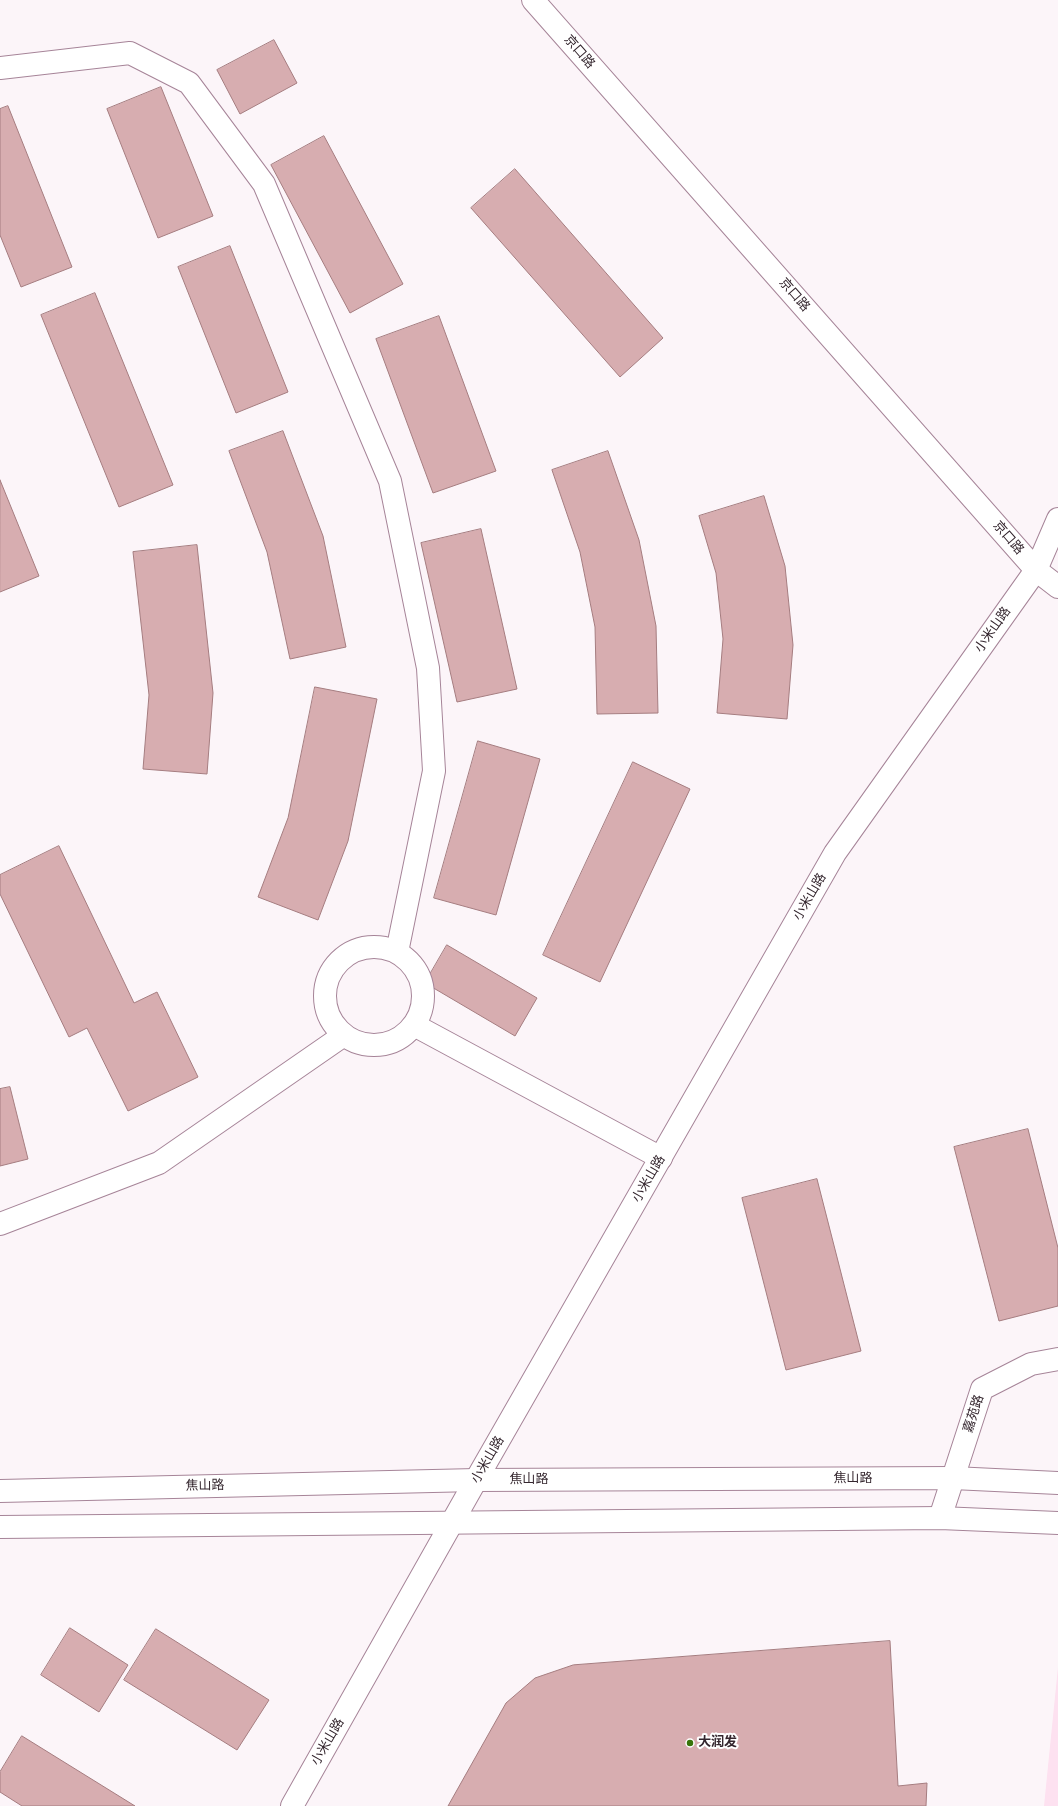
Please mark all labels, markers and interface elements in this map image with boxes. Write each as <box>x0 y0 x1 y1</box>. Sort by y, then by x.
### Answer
street label: 京口路 <box>560 32 598 72</box>
street label: 京口路 <box>775 275 813 315</box>
street label: 京口路 <box>989 518 1027 558</box>
street label: 小米山路 <box>972 604 1014 656</box>
street label: 小米山路 <box>790 871 830 923</box>
street label: 小米山路 <box>629 1153 669 1205</box>
street label: 嘉苑路 <box>961 1393 987 1435</box>
street label: 小米山路 <box>468 1434 508 1486</box>
street label: 焦山路 <box>834 1471 872 1487</box>
street label: 焦山路 <box>510 1472 548 1488</box>
street label: 焦山路 <box>185 1478 225 1494</box>
street label: 小米山路 <box>308 1716 348 1768</box>
place label: 大润发 <box>698 1735 737 1751</box>
marker: 大润发 <box>685 1738 695 1748</box>

